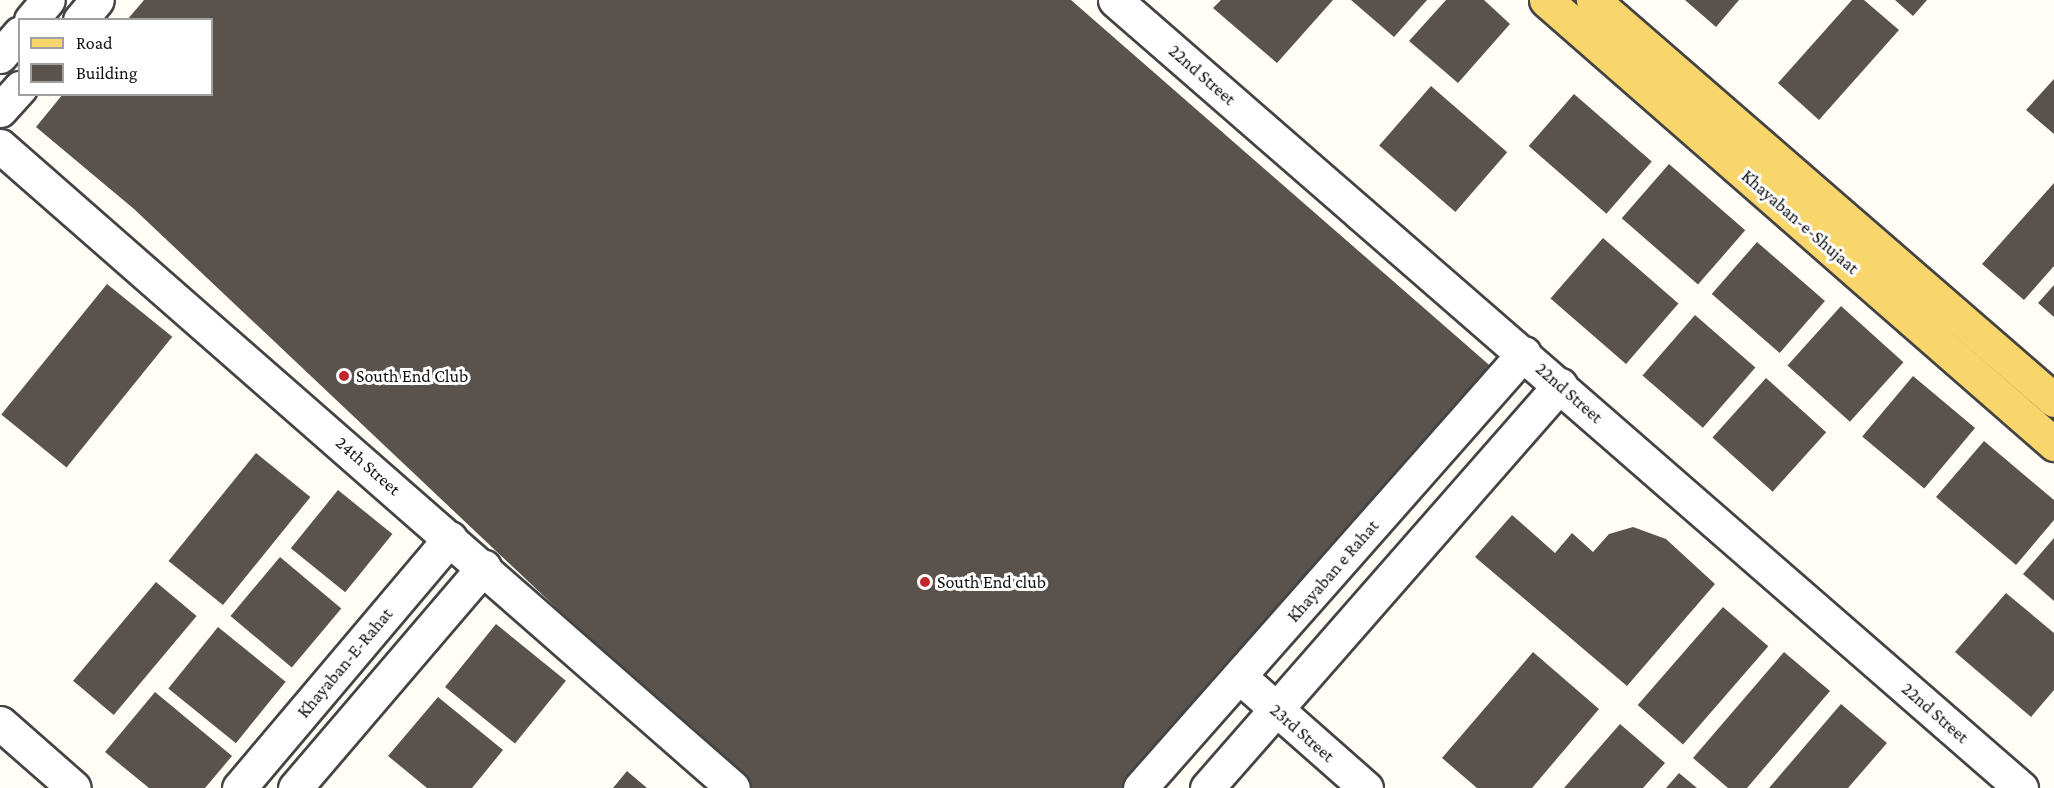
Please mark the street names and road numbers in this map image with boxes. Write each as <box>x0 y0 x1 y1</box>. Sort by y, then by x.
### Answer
street label: 22nd Street <box>1164 40 1240 110</box>
street label: Khayaban-e-Shujaat <box>1737 165 1863 279</box>
street label: 22nd Street <box>1531 358 1607 428</box>
street label: 24th Street <box>331 432 405 500</box>
street label: Khayaban e Rahat <box>1283 515 1383 627</box>
street label: Khayaban-E-Rahat <box>293 604 397 722</box>
street label: 22nd Street <box>1897 678 1973 748</box>
street label: 23rd Street <box>1265 699 1339 767</box>

